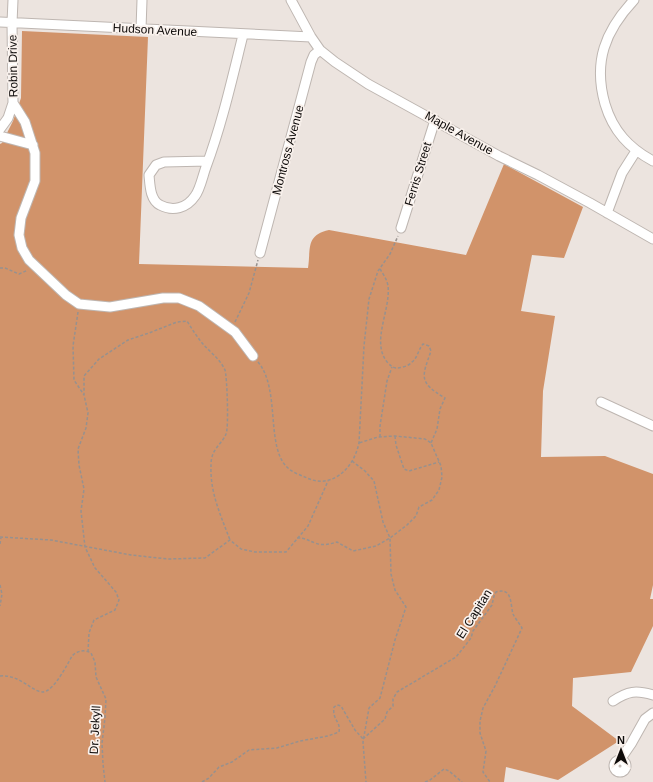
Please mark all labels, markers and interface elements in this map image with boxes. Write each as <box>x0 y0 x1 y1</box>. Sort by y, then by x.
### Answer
street label: Hudson Avenue <box>112 21 198 39</box>
street label: Robin Drive <box>5 34 21 97</box>
street label: Montross Avenue <box>269 103 307 196</box>
street label: Maple Avenue <box>422 108 496 158</box>
street label: Ferris Street <box>402 140 435 208</box>
street label: El Capitan <box>453 587 495 641</box>
street label: Dr. Jekyll <box>87 705 103 755</box>
north arrow <box>601 730 641 770</box>
text: N <box>617 734 625 746</box>

